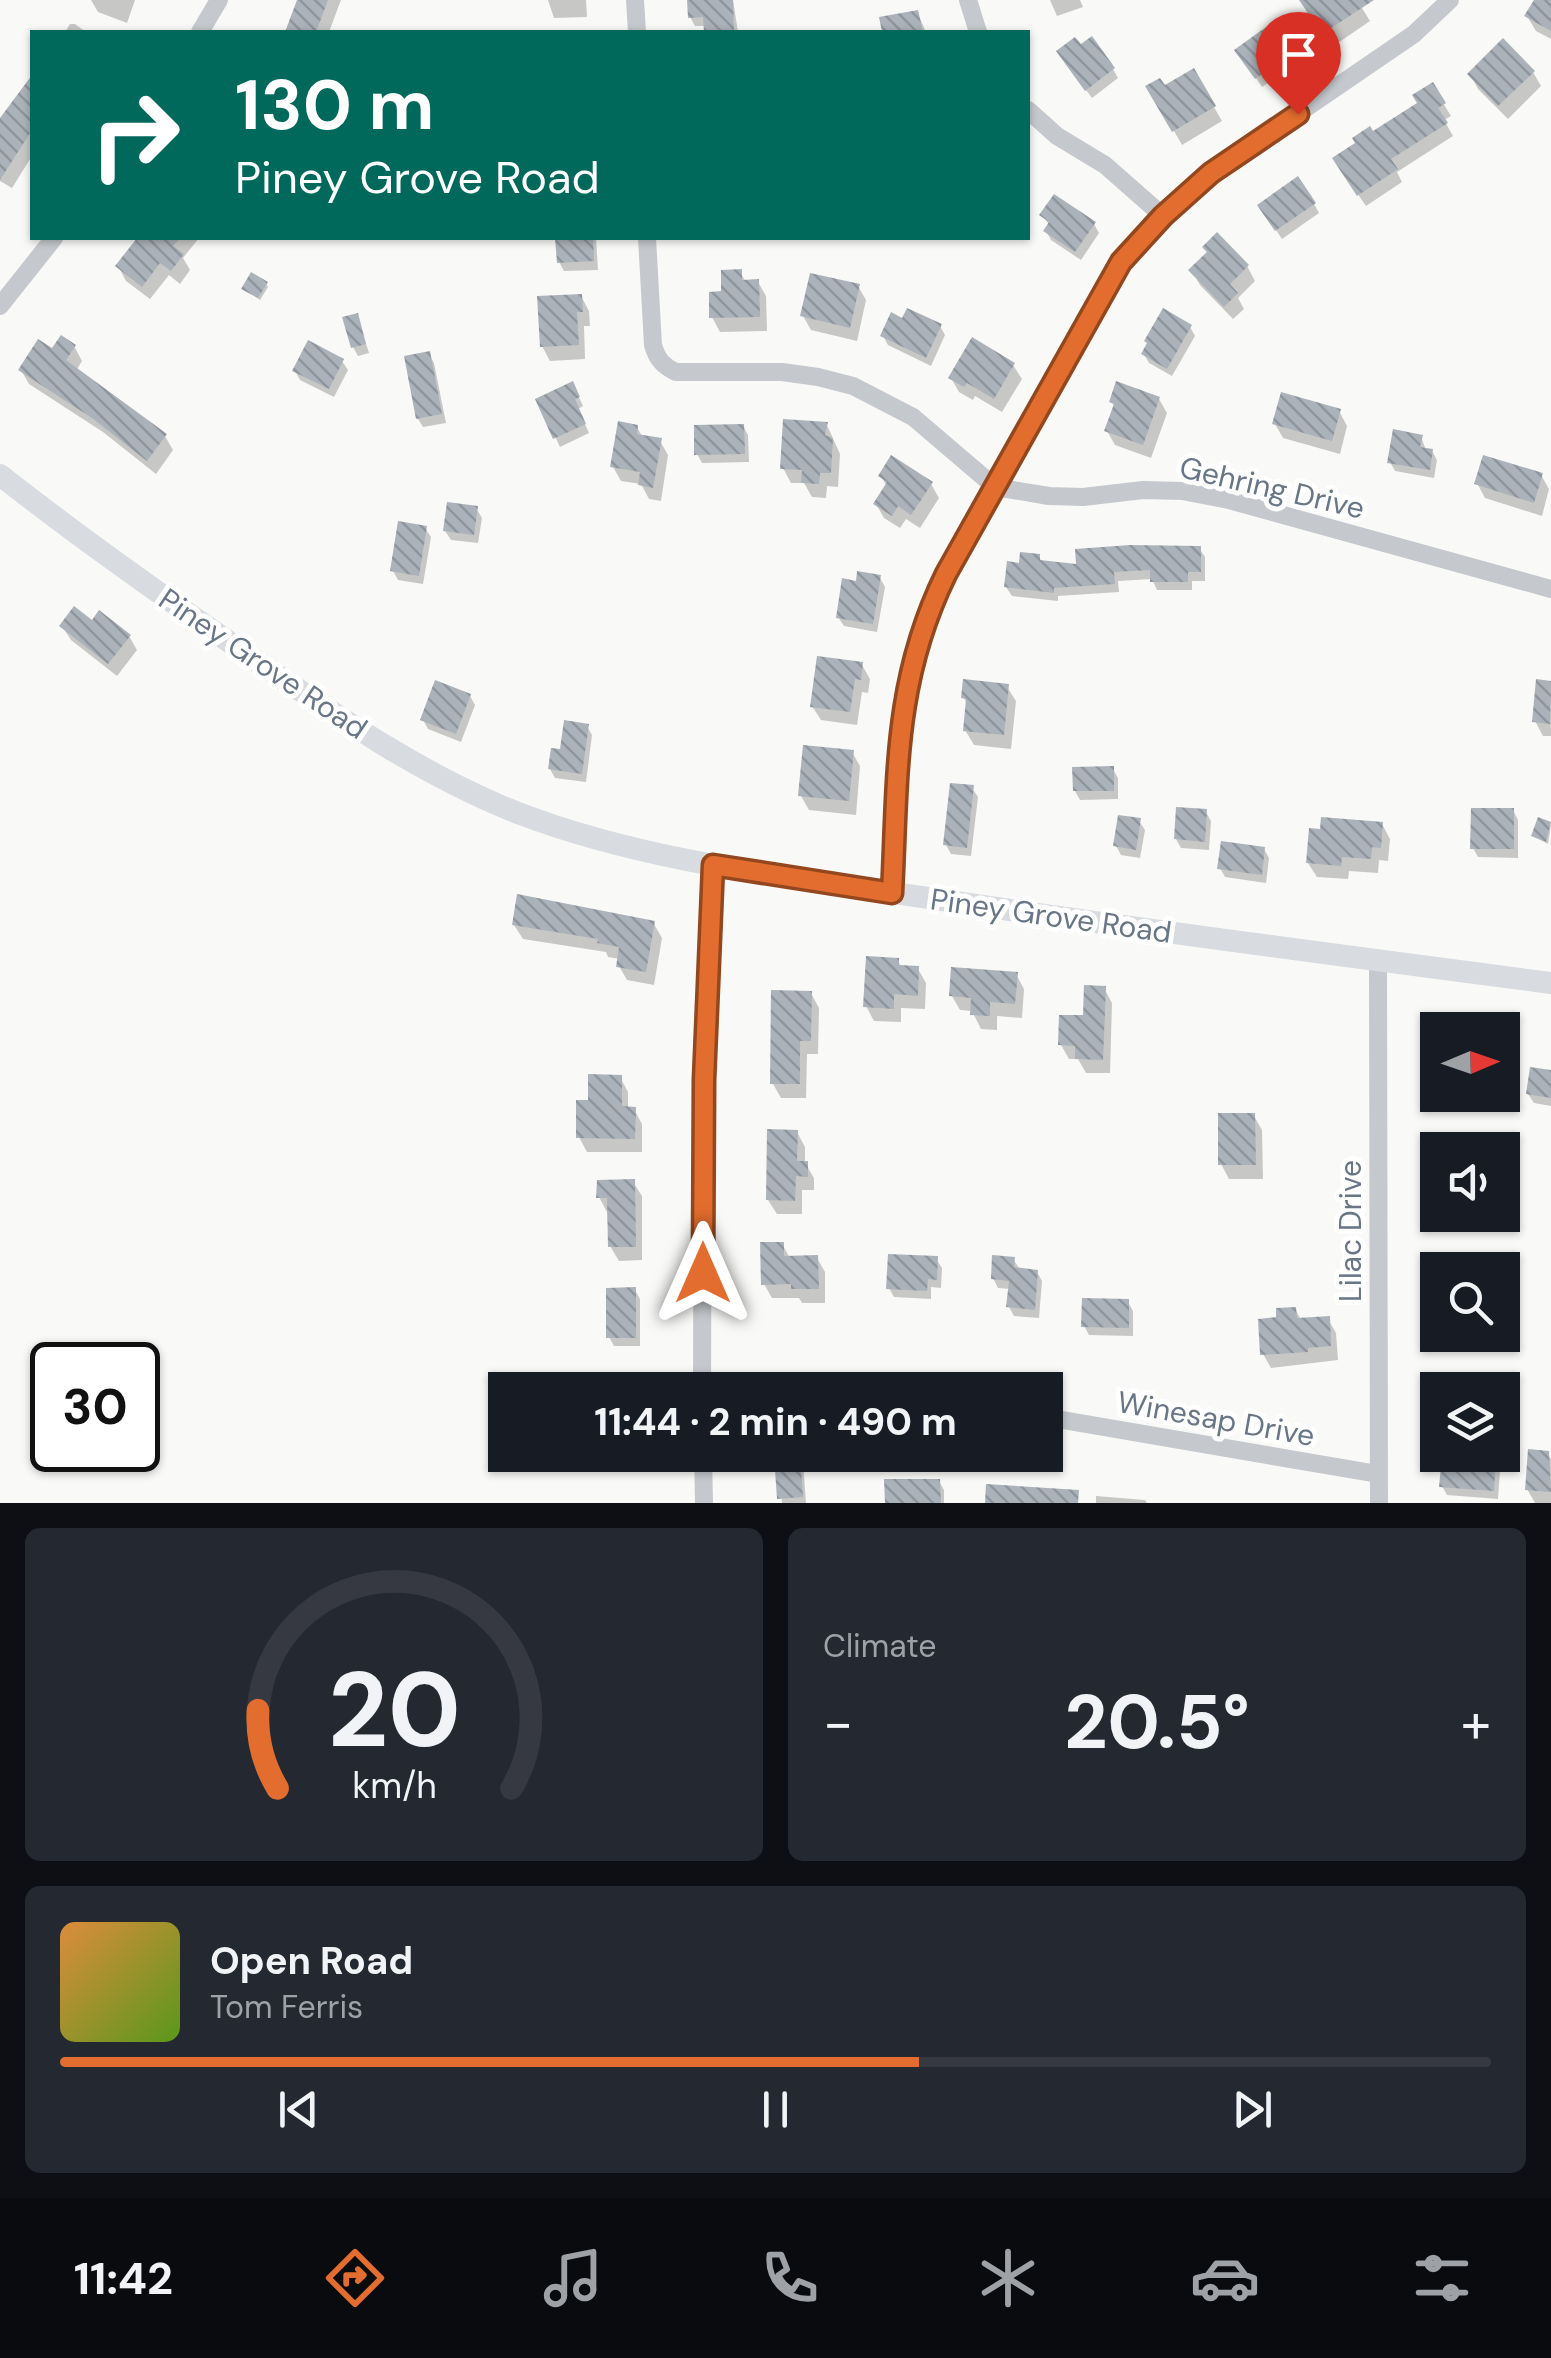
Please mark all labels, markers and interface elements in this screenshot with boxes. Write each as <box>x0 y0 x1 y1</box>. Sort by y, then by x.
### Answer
pin <box>1256 12 1341 115</box>
icon: arrive <box>1271 27 1326 82</box>
text: 130 m <box>235 60 434 151</box>
icon: right <box>70 70 200 200</box>
text: Piney Grove Road <box>235 148 600 207</box>
street label: Gehring Drive <box>1176 447 1368 528</box>
street label: Piney Grove Road <box>152 579 375 748</box>
street label: Piney Grove Road <box>928 879 1174 952</box>
north arrow <box>1420 1012 1520 1112</box>
map controls <box>1420 1012 1520 1472</box>
button: sound <box>1420 1132 1520 1232</box>
street label: Lilac Drive <box>1331 1160 1370 1302</box>
position arrow <box>651 1221 755 1325</box>
button: search <box>1420 1252 1520 1352</box>
speed limit sign: 30 <box>30 1342 160 1472</box>
button: layers <box>1420 1372 1520 1472</box>
street label: Winesap Drive <box>1114 1382 1318 1455</box>
text: 11:44 · 2 min · 490 m <box>594 1397 957 1447</box>
text: Climate <box>823 1625 937 1667</box>
text: 20 <box>328 1643 460 1778</box>
text: 20.5° <box>1064 1674 1250 1771</box>
text: − <box>823 1687 853 1759</box>
text: + <box>1461 1687 1491 1759</box>
text: km/h <box>352 1763 436 1809</box>
text: Open Road <box>210 1936 413 1986</box>
text: Tom Ferris <box>210 1986 363 2028</box>
icon: previous <box>271 2082 326 2137</box>
icon: pause <box>748 2082 803 2137</box>
icon: next <box>1225 2082 1280 2137</box>
icon: directions <box>320 2243 390 2313</box>
icon: music <box>538 2243 608 2313</box>
icon: phone <box>755 2243 825 2313</box>
icon: climate <box>973 2243 1043 2313</box>
icon: car <box>1190 2243 1260 2313</box>
icon: filters <box>1407 2243 1477 2313</box>
text: 11:42 <box>74 2249 173 2308</box>

